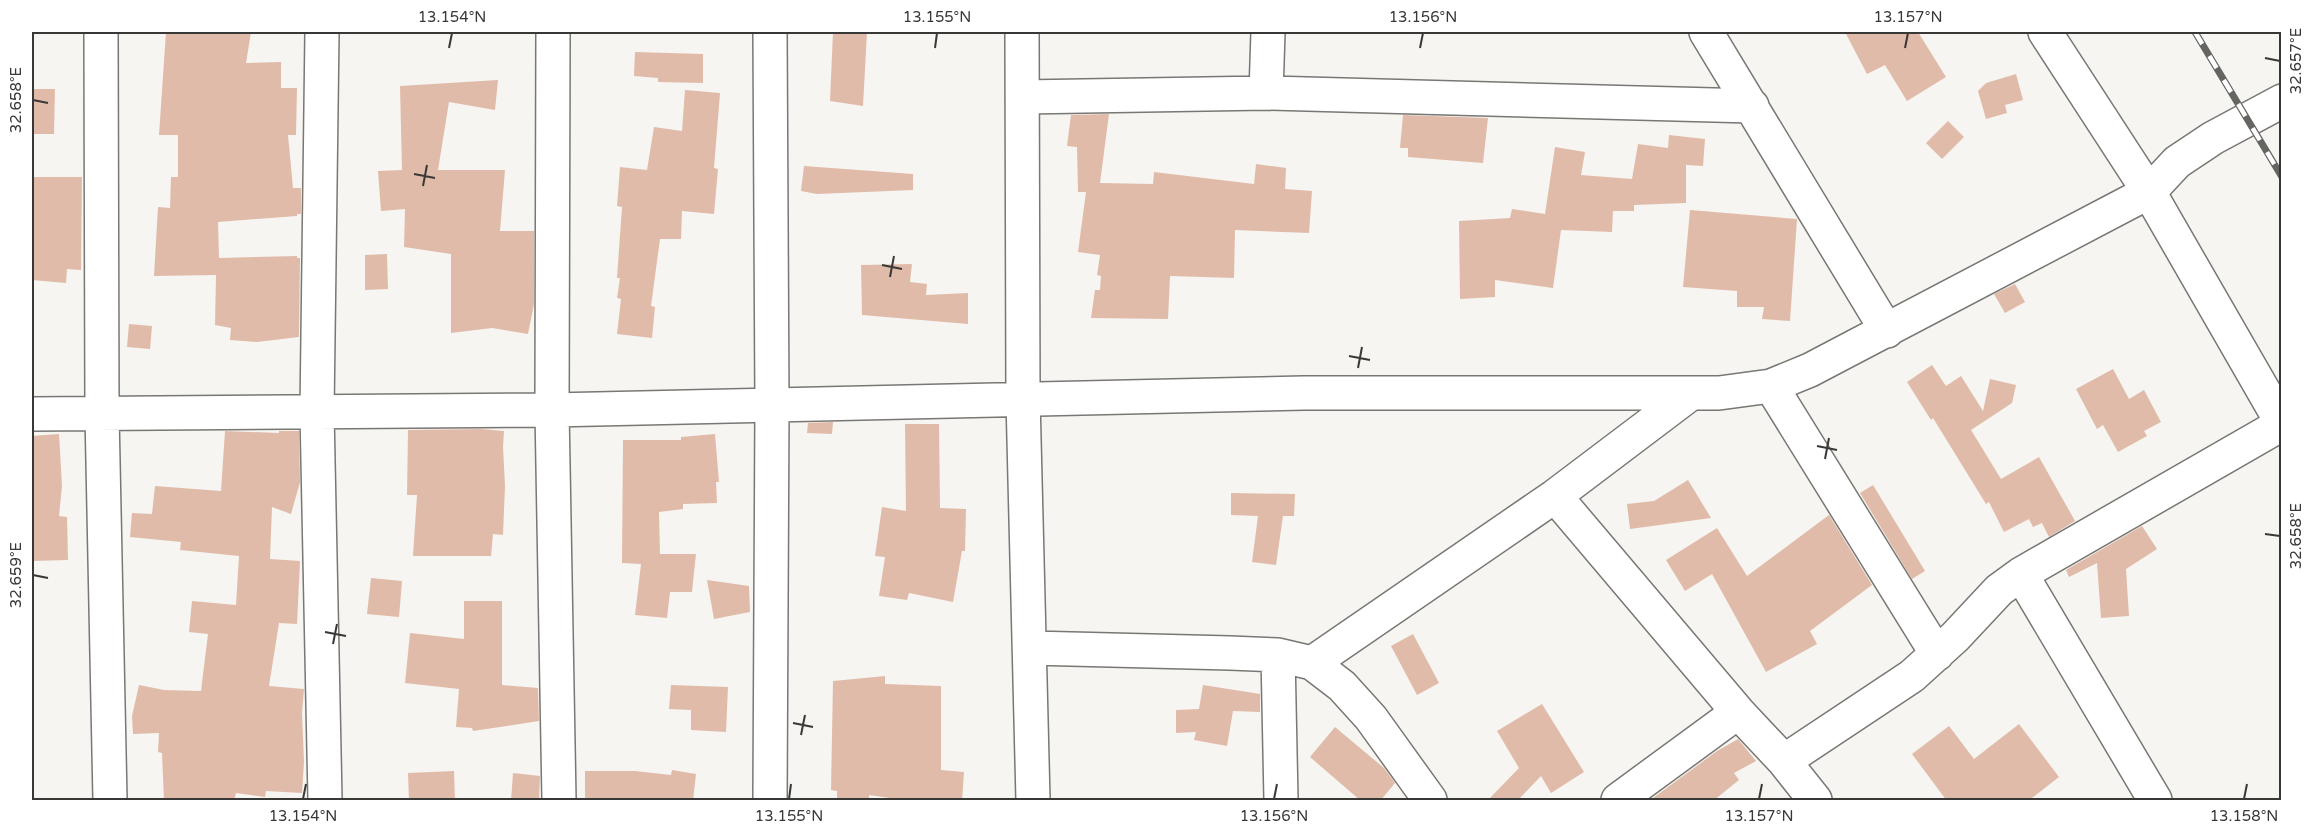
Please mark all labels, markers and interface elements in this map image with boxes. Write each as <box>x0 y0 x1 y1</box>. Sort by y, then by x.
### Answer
text: 13.154°N <box>418 8 486 26</box>
text: 13.155°N <box>903 8 971 26</box>
text: 13.156°N <box>1389 8 1457 26</box>
text: 13.157°N <box>1873 8 1943 26</box>
text: 32.657°E <box>2287 28 2305 94</box>
text: 32.658°E <box>7 67 25 133</box>
text: 32.658°E <box>2287 503 2305 569</box>
text: 32.659°E <box>7 542 25 608</box>
text: 13.154°N <box>269 807 337 825</box>
text: 13.155°N <box>755 807 823 825</box>
text: 13.156°N <box>1240 807 1308 825</box>
text: 13.157°N <box>1724 807 1794 825</box>
text: 13.158°N <box>2210 807 2278 825</box>

